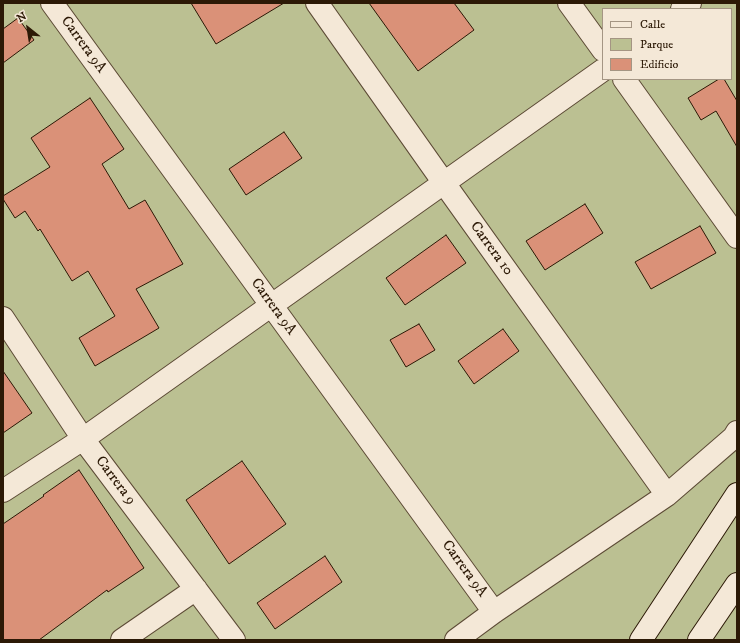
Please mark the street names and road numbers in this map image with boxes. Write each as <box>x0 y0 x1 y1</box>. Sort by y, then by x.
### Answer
street label: Carrera 9A <box>56 13 110 77</box>
street label: Carrera 10 <box>465 218 517 280</box>
street label: Carrera 9A <box>246 275 300 339</box>
street label: Carrera 9 <box>91 453 139 509</box>
street label: Carrera 9A <box>437 537 491 601</box>

